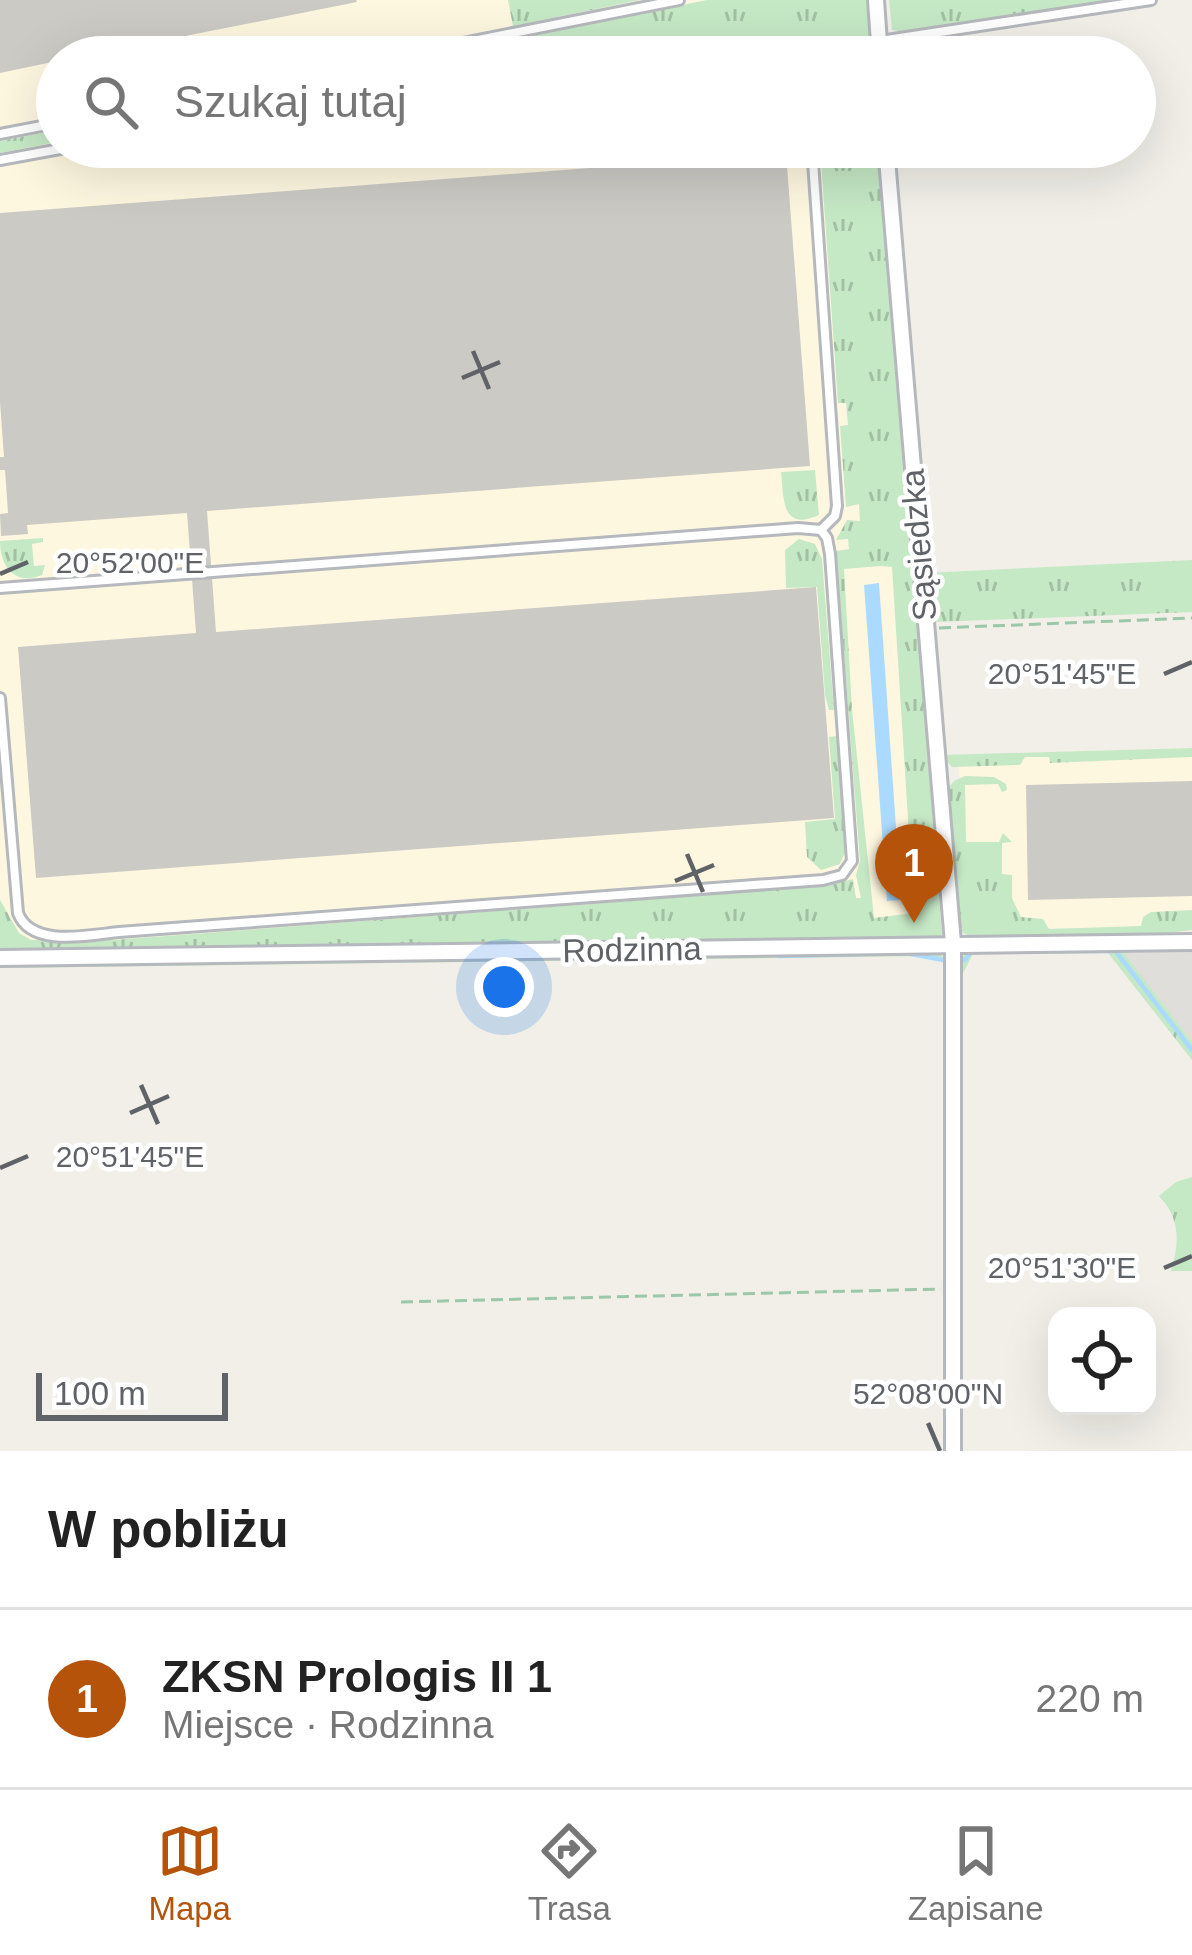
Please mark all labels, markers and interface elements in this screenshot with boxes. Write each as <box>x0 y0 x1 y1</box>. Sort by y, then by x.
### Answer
search box <box>36 36 1156 168</box>
icon: search <box>78 69 144 135</box>
text: Szukaj tutaj <box>174 76 407 127</box>
street label: Sąsiedzka <box>893 467 944 622</box>
text: 20°52'00"E <box>56 546 204 579</box>
text: 20°51'45"E <box>988 657 1136 690</box>
pin: 1 <box>875 824 953 923</box>
street label: Rodzinna <box>562 930 703 969</box>
your location <box>474 957 534 1017</box>
text: 20°51'45"E <box>56 1140 204 1173</box>
text: 20°51'30"E <box>988 1251 1136 1284</box>
map controls <box>1048 1307 1156 1415</box>
button: locate <box>1048 1307 1156 1415</box>
scale bar <box>36 1367 228 1420</box>
text: 100 m <box>54 1375 146 1412</box>
text: 52°08'00"N <box>853 1377 1003 1410</box>
text: W pobliżu <box>48 1501 289 1558</box>
text: ZKSN Prologis II 1 <box>162 1651 552 1702</box>
text: 1 <box>76 1677 98 1720</box>
text: 220 m <box>1036 1677 1144 1720</box>
text: Miejsce · Rodzinna <box>162 1703 494 1746</box>
tab: Mapa <box>148 1818 231 1928</box>
tab: Trasa <box>528 1818 611 1928</box>
tab: Zapisane <box>908 1818 1044 1928</box>

